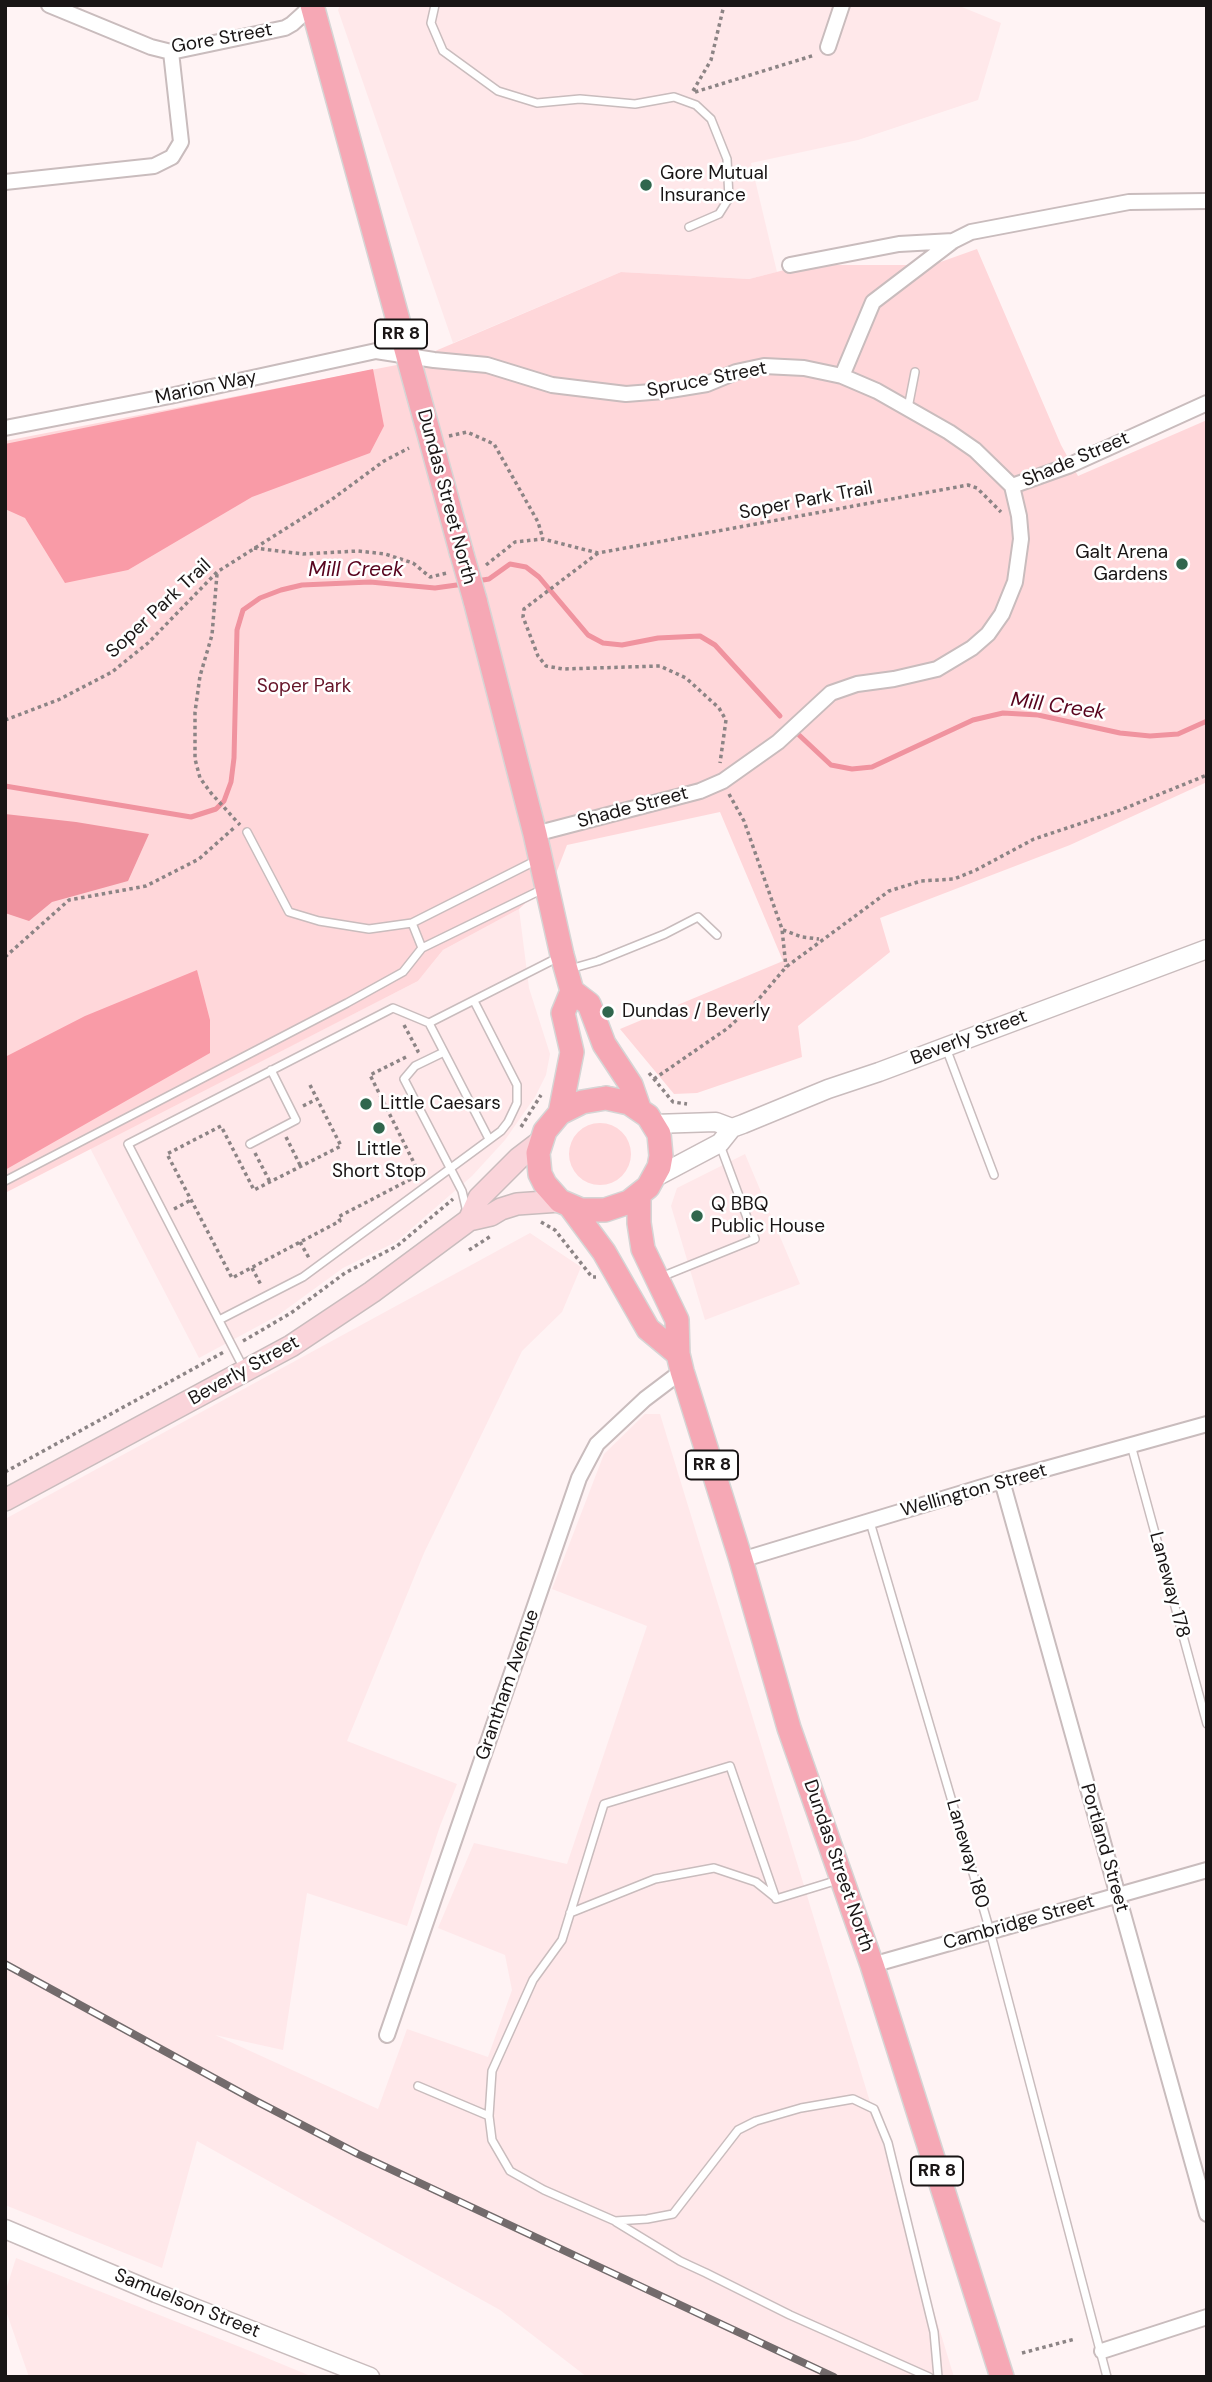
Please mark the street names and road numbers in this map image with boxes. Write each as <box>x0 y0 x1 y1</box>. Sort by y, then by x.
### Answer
street label: Gore Street <box>170 19 274 59</box>
road number: RR 8 <box>375 320 427 348</box>
street label: Spruce Street <box>645 357 769 403</box>
street label: Marion Way <box>153 366 259 410</box>
street label: Dundas Street North <box>412 407 480 587</box>
street label: Shade Street <box>1019 427 1133 493</box>
street label: Soper Park Trail <box>737 477 875 525</box>
street label: Soper Park Trail <box>102 554 216 664</box>
street label: Shade Street <box>575 782 691 834</box>
street label: Beverly Street <box>908 1005 1030 1071</box>
street label: Beverly Street <box>185 1331 303 1411</box>
road number: RR 8 <box>686 1450 738 1480</box>
street label: Wellington Street <box>898 1459 1050 1523</box>
street label: Laneway 178 <box>1144 1530 1194 1640</box>
street label: Grantham Avenue <box>472 1607 544 1763</box>
street label: Dundas Street North <box>798 1777 878 1955</box>
street label: Portland Street <box>1075 1781 1133 1915</box>
street label: Laneway 180 <box>941 1797 993 1911</box>
street label: Cambridge Street <box>941 1891 1097 1955</box>
road number: RR 8 <box>911 2157 963 2186</box>
street label: Samuelson Street <box>111 2264 263 2344</box>

